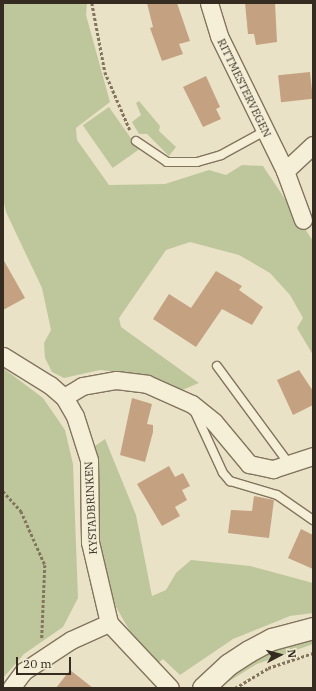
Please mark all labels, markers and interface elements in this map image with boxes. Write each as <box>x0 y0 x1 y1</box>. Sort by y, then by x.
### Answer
street label: RITTMESTERVEGEN <box>214 37 274 139</box>
street label: KYSTADBRINKEN <box>82 461 100 555</box>
north arrow <box>260 635 300 675</box>
scale bar <box>18 649 73 675</box>
text: N <box>285 649 299 659</box>
text: 20 m <box>23 656 52 671</box>

